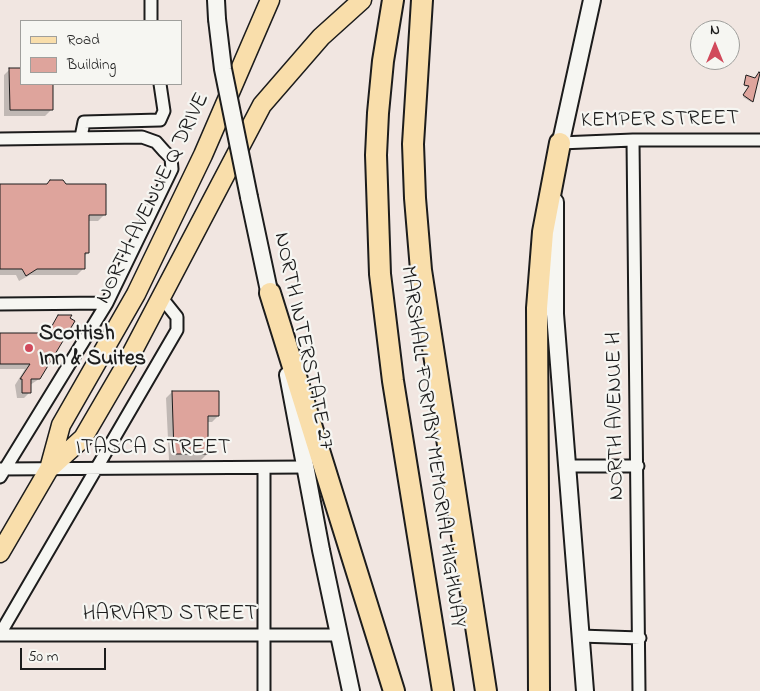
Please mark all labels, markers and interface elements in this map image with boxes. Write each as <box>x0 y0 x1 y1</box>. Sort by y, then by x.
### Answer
legend <box>20 20 182 85</box>
north arrow <box>690 20 740 70</box>
text: N <box>710 20 720 41</box>
text: Road <box>67 29 100 51</box>
text: Building <box>67 54 116 76</box>
street label: NORTH AVENUE Q DRIVE <box>91 89 217 309</box>
street label: KEMPER STREET <box>581 106 739 136</box>
street label: NORTH INTERSTATE 27 <box>266 230 338 452</box>
street label: MARSHALL FORMBY MEMORIAL HIGHWAY <box>392 264 470 630</box>
place label: Scottish Inn & Suites <box>39 322 146 374</box>
street label: NORTH AVENUE H <box>602 331 632 501</box>
marker: Scottish Inn & Suites <box>23 342 35 354</box>
street label: ITASCA STREET <box>76 436 230 462</box>
street label: HARVARD STREET <box>83 602 257 628</box>
scale bar <box>22 638 109 670</box>
text: 50 m <box>28 646 58 668</box>

